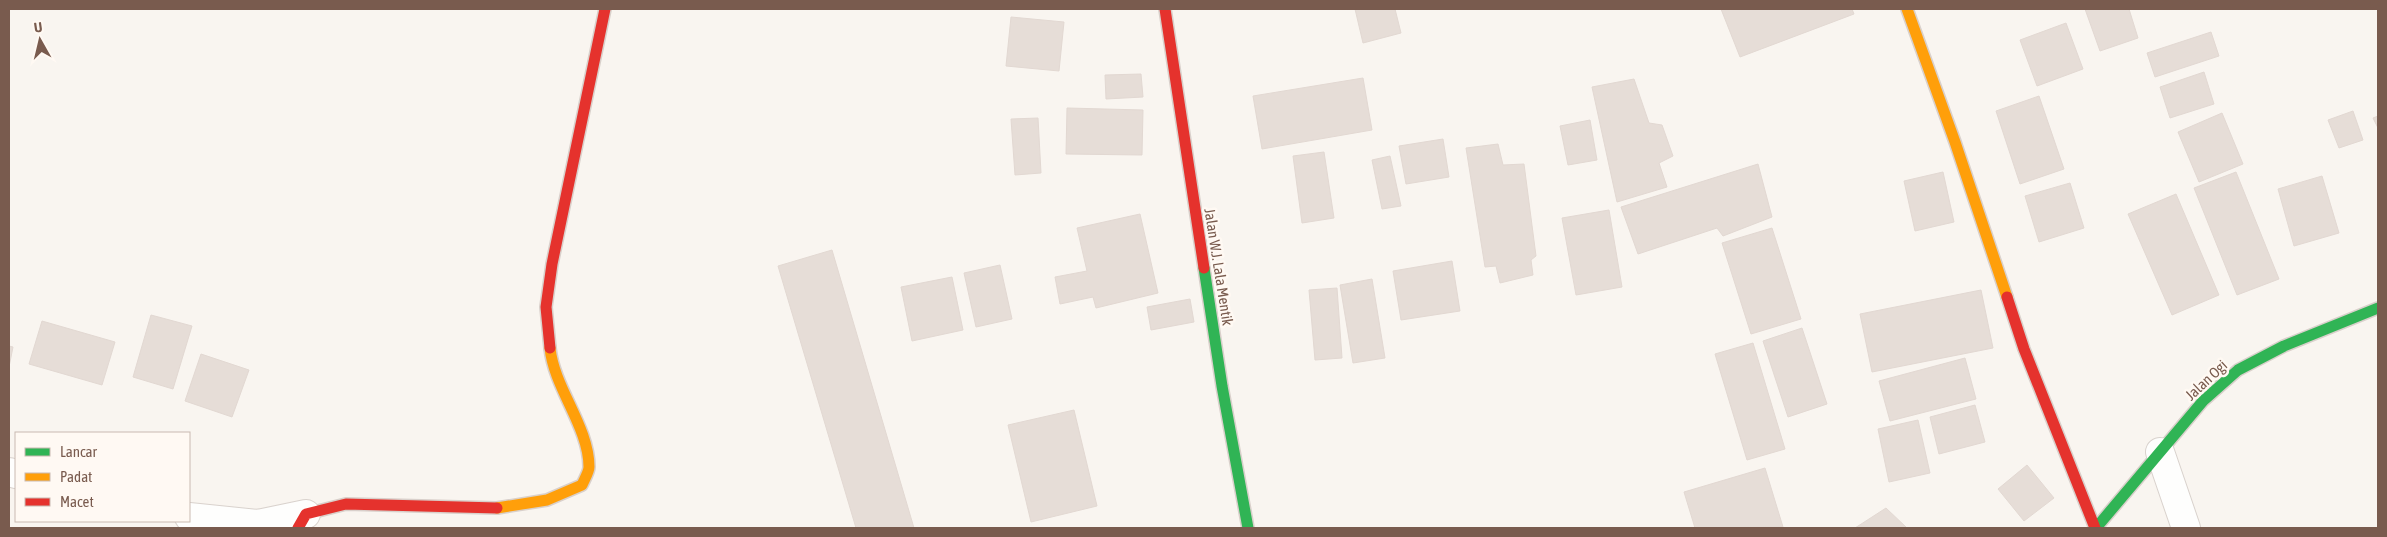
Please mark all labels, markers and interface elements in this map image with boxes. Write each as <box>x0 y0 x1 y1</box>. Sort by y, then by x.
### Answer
north arrow <box>15 15 65 65</box>
text: U <box>33 19 43 36</box>
street label: Jalan W.J. Lala Mentik <box>1201 207 1237 327</box>
street label: Jalan Ogi <box>2182 356 2230 404</box>
legend <box>15 432 190 522</box>
text: Lancar <box>60 443 98 460</box>
text: Padat <box>60 468 92 485</box>
text: Macet <box>60 493 94 510</box>

